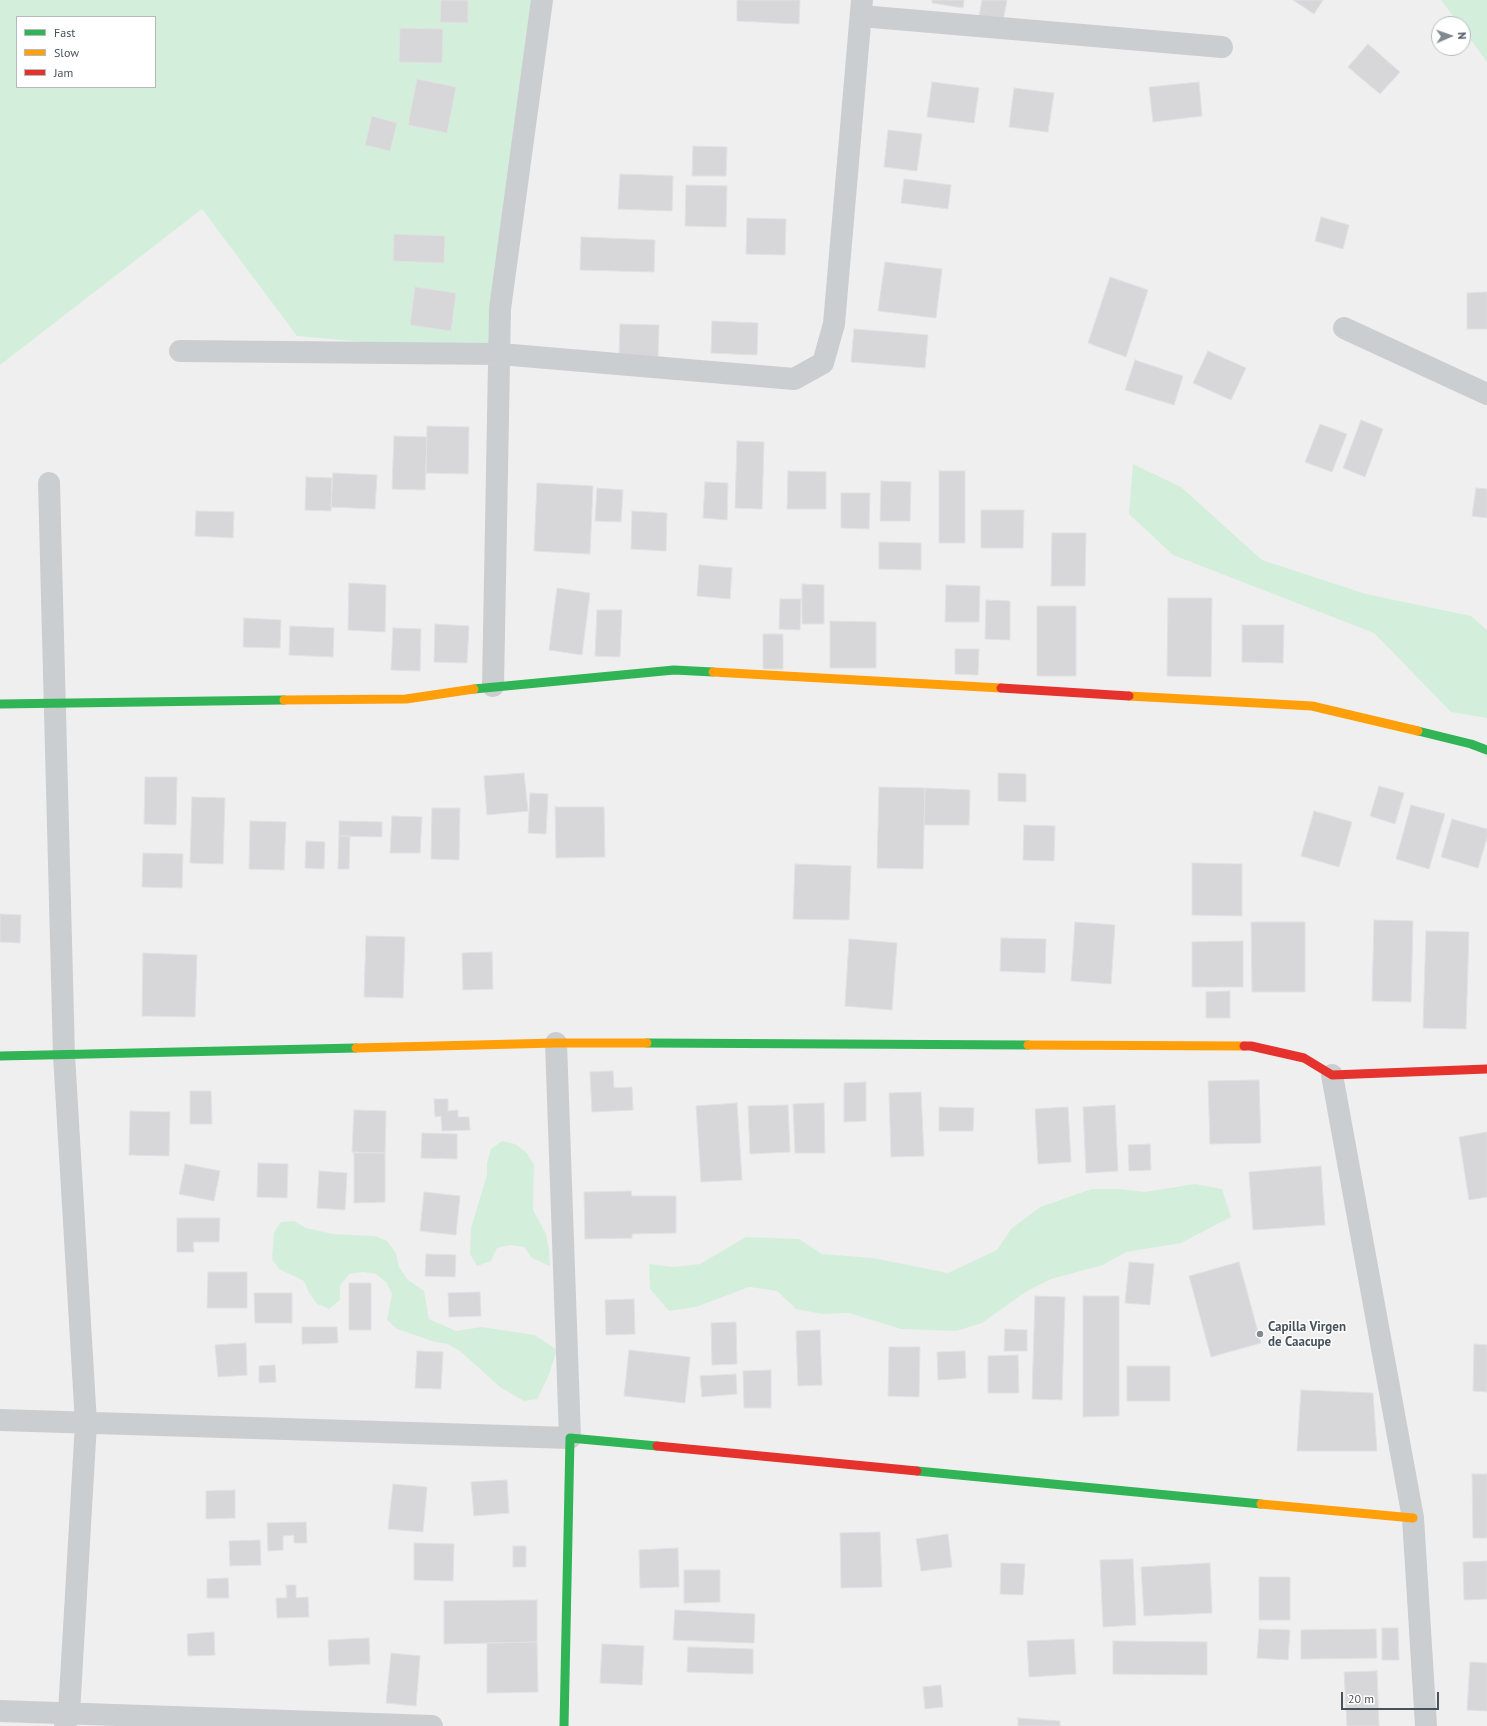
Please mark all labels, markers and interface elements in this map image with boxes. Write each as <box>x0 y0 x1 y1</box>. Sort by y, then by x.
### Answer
legend <box>16 16 156 88</box>
north arrow <box>1431 16 1471 56</box>
text: Fast <box>54 25 75 40</box>
text: N <box>1455 32 1469 39</box>
text: Slow <box>54 45 79 60</box>
text: Jam <box>54 65 73 80</box>
place label: Capilla Virgen de Caacupe <box>1268 1319 1346 1350</box>
marker: Capilla Virgen de Caacupe <box>1255 1329 1265 1339</box>
scale bar <box>1343 1684 1441 1710</box>
text: 20 m <box>1348 1691 1374 1706</box>

